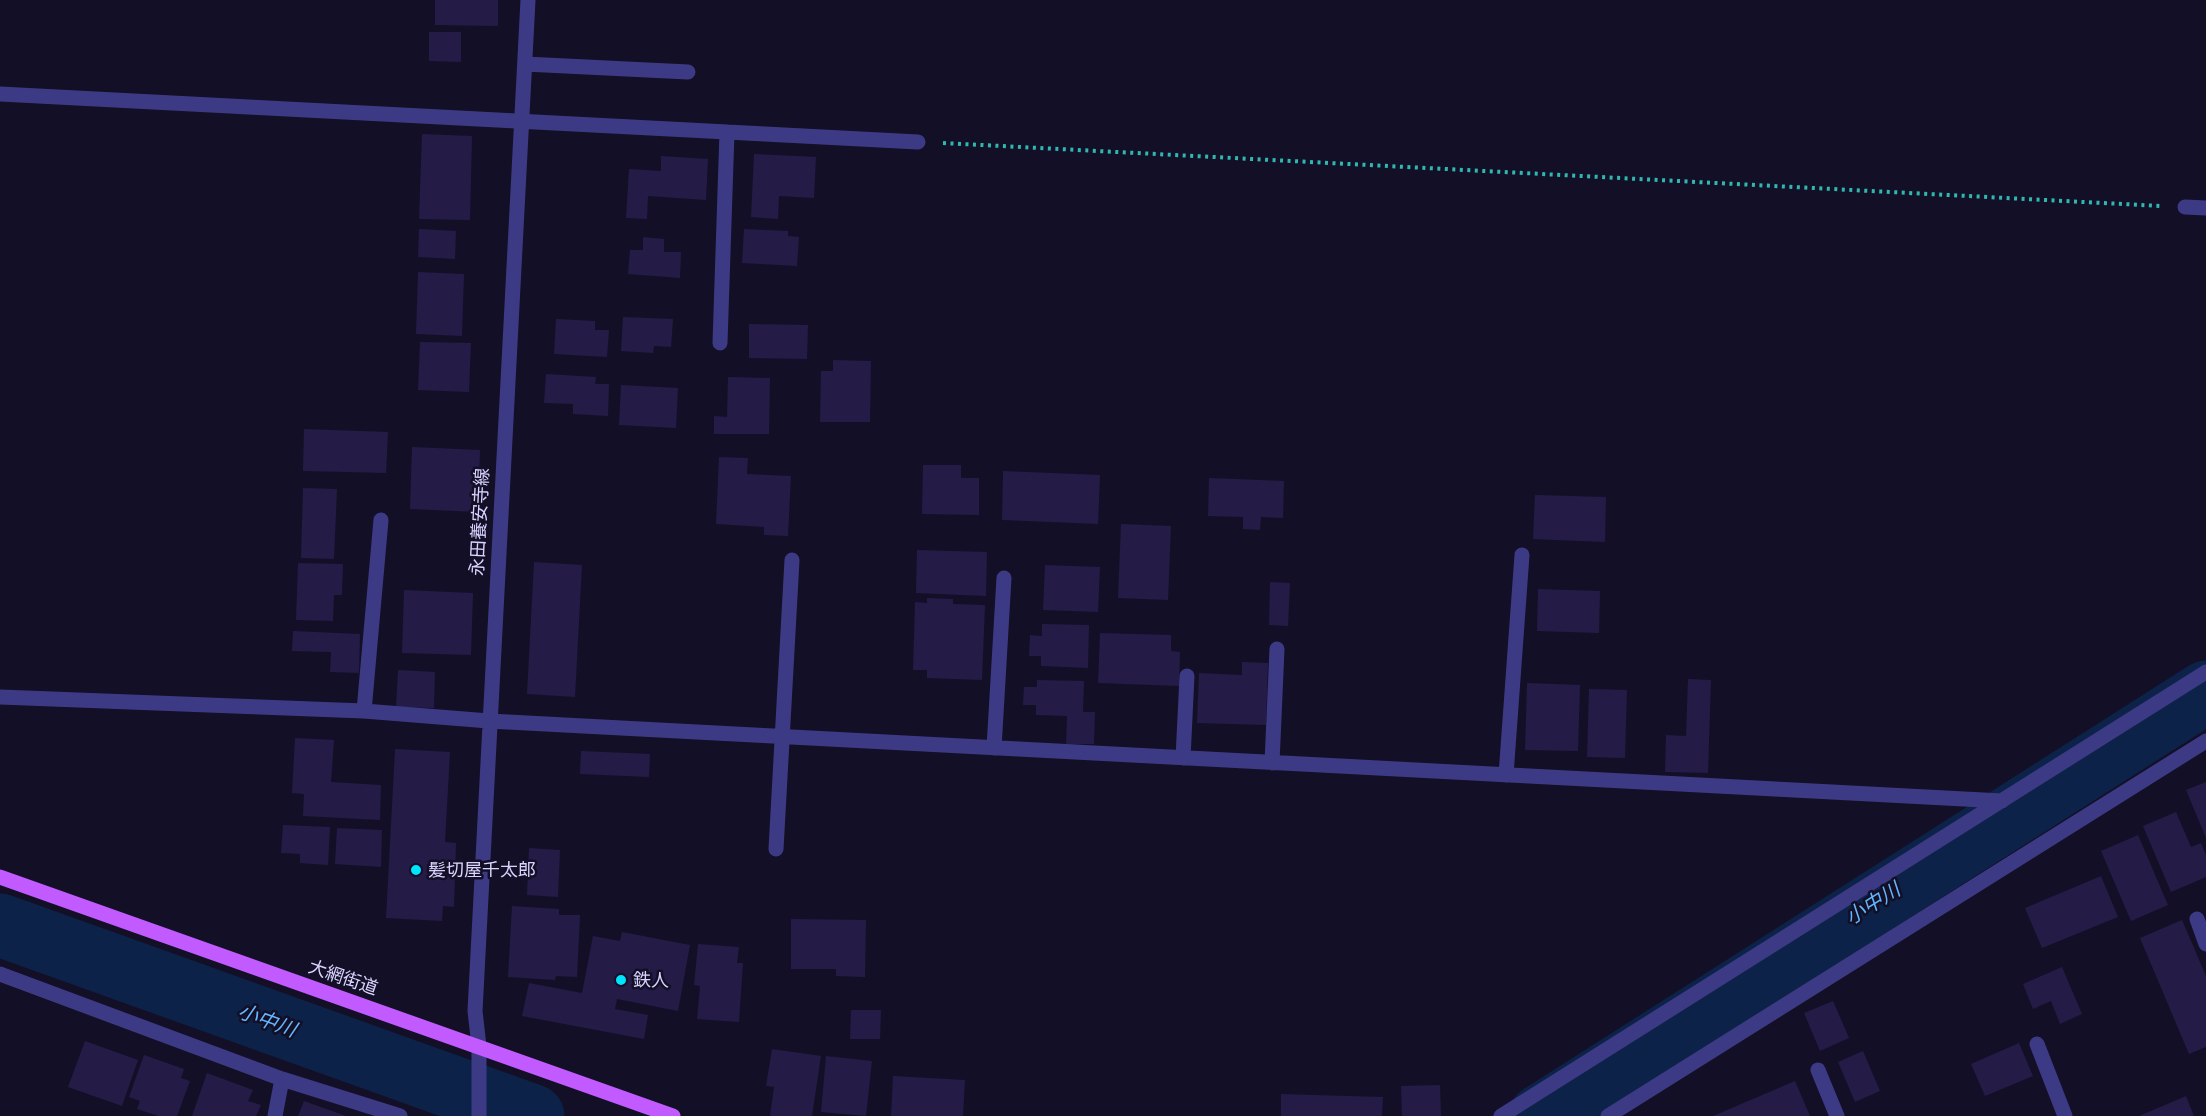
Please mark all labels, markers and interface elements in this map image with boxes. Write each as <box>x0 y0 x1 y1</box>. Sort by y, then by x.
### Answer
street label: 永田養安寺線 <box>466 468 494 576</box>
place label: 髪切屋千太郎 <box>428 859 536 881</box>
marker: 髪切屋千太郎 <box>409 863 423 877</box>
water label: 小中川 <box>1841 878 1905 930</box>
street label: 大網街道 <box>305 956 381 1000</box>
place label: 鉄人 <box>633 969 669 991</box>
marker: 鉄人 <box>614 973 628 987</box>
water label: 小中川 <box>235 999 299 1043</box>

